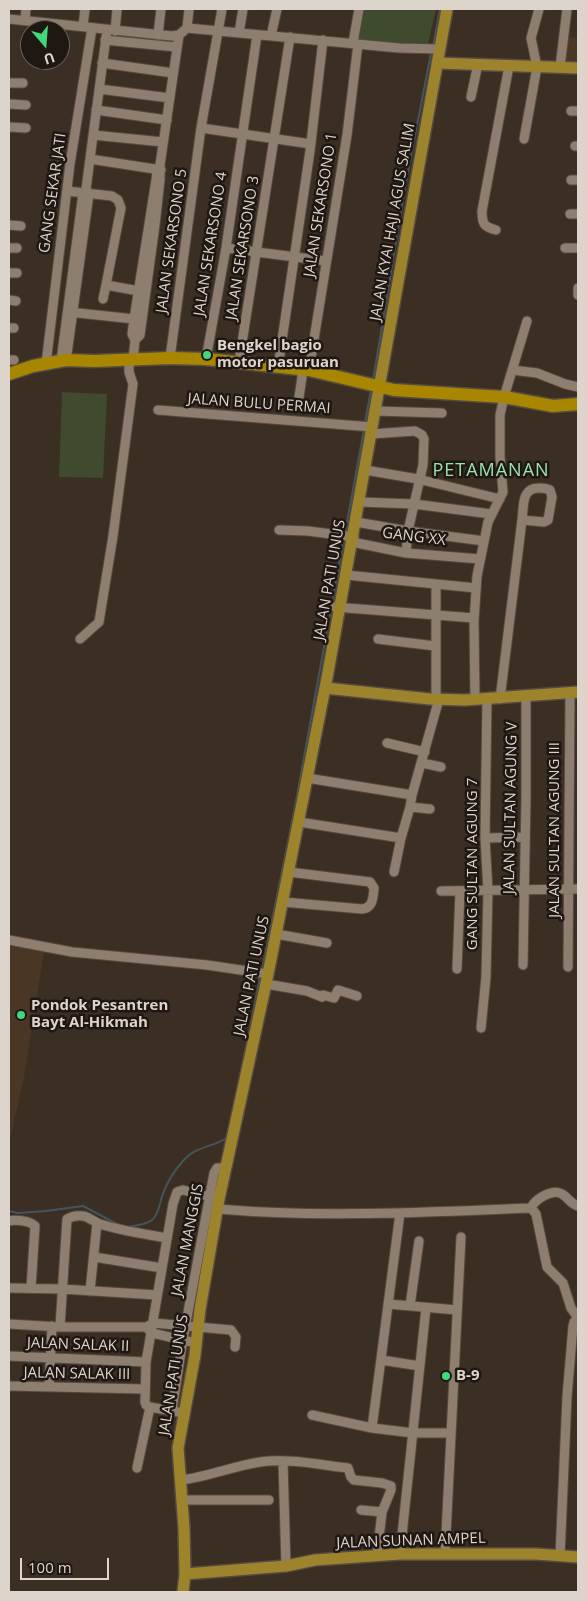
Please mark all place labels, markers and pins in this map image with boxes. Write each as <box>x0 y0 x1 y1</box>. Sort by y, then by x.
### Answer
place label: Bengkel bagio motor pasuruan <box>217 337 339 372</box>
marker: Bengkel bagio motor pasuruan <box>201 349 213 361</box>
place label: Pondok Pesantren Bayt Al-Hikmah <box>31 997 168 1032</box>
marker: Pondok Pesantren Bayt Al-Hikmah <box>15 1009 27 1021</box>
place label: B-9 <box>456 1367 479 1385</box>
marker: B-9 <box>440 1370 452 1382</box>

